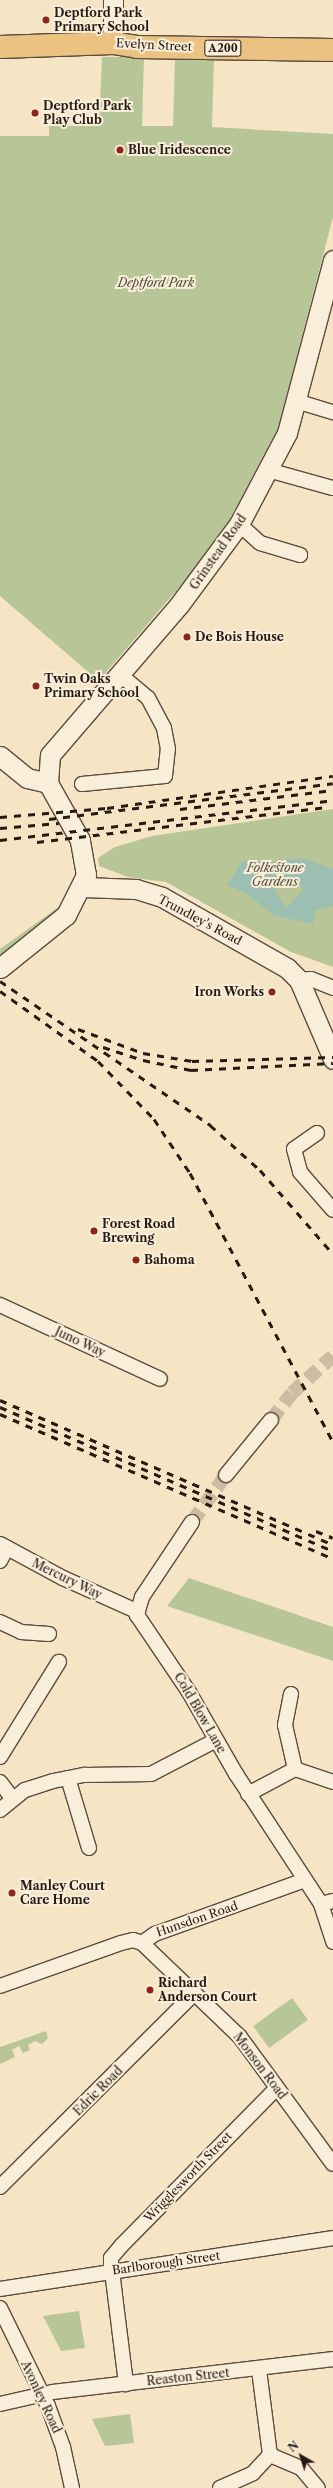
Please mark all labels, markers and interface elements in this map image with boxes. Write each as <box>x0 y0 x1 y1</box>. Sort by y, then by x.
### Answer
place label: Deptford Park Primary School <box>54 6 150 34</box>
marker: Deptford Park Primary School <box>41 15 51 25</box>
street label: Evelyn Street <box>116 36 192 54</box>
road number: A200 <box>204 39 242 57</box>
place label: Deptford Park Play Club <box>43 99 131 127</box>
marker: Deptford Park Play Club <box>30 108 40 118</box>
place label: Blue Iridescence <box>128 143 231 157</box>
marker: Blue Iridescence <box>115 145 125 155</box>
park label: Deptford Park <box>118 276 194 290</box>
street label: Grinstead Road <box>187 512 249 592</box>
place label: De Bois House <box>195 630 284 644</box>
marker: De Bois House <box>182 632 192 642</box>
place label: Twin Oaks Primary School <box>44 672 140 700</box>
marker: Twin Oaks Primary School <box>31 681 41 691</box>
park label: Folkestone Gardens <box>247 861 303 889</box>
street label: Trundley's Road <box>156 892 244 948</box>
place label: Iron Works <box>194 985 264 999</box>
marker: Iron Works <box>267 987 277 997</box>
place label: Forest Road Brewing <box>102 1217 175 1245</box>
marker: Forest Road Brewing <box>89 1226 99 1236</box>
place label: Bahoma <box>144 1253 195 1267</box>
marker: Bahoma <box>131 1255 141 1265</box>
street label: Juno Way <box>52 1324 108 1360</box>
street label: Mercury Way <box>29 1556 105 1602</box>
street label: Cold Blow Lane <box>171 1670 229 1756</box>
place label: Manley Court Care Home <box>20 1879 105 1907</box>
marker: Manley Court Care Home <box>7 1888 17 1898</box>
street label: Hunsdon Road <box>154 1898 240 1940</box>
place label: Richard Anderson Court <box>158 1976 257 2004</box>
marker: Richard Anderson Court <box>145 1985 155 1995</box>
street label: Monson Road <box>230 2030 290 2102</box>
street label: Edric Road <box>70 2063 126 2119</box>
street label: Wrigglesworth Street <box>141 2129 235 2225</box>
street label: Barlborough Street <box>111 2248 221 2278</box>
street label: Avonley Road <box>18 2358 64 2436</box>
street label: Reaston Street <box>146 2365 230 2389</box>
north arrow <box>281 2436 321 2476</box>
text: N <box>285 2438 302 2455</box>

